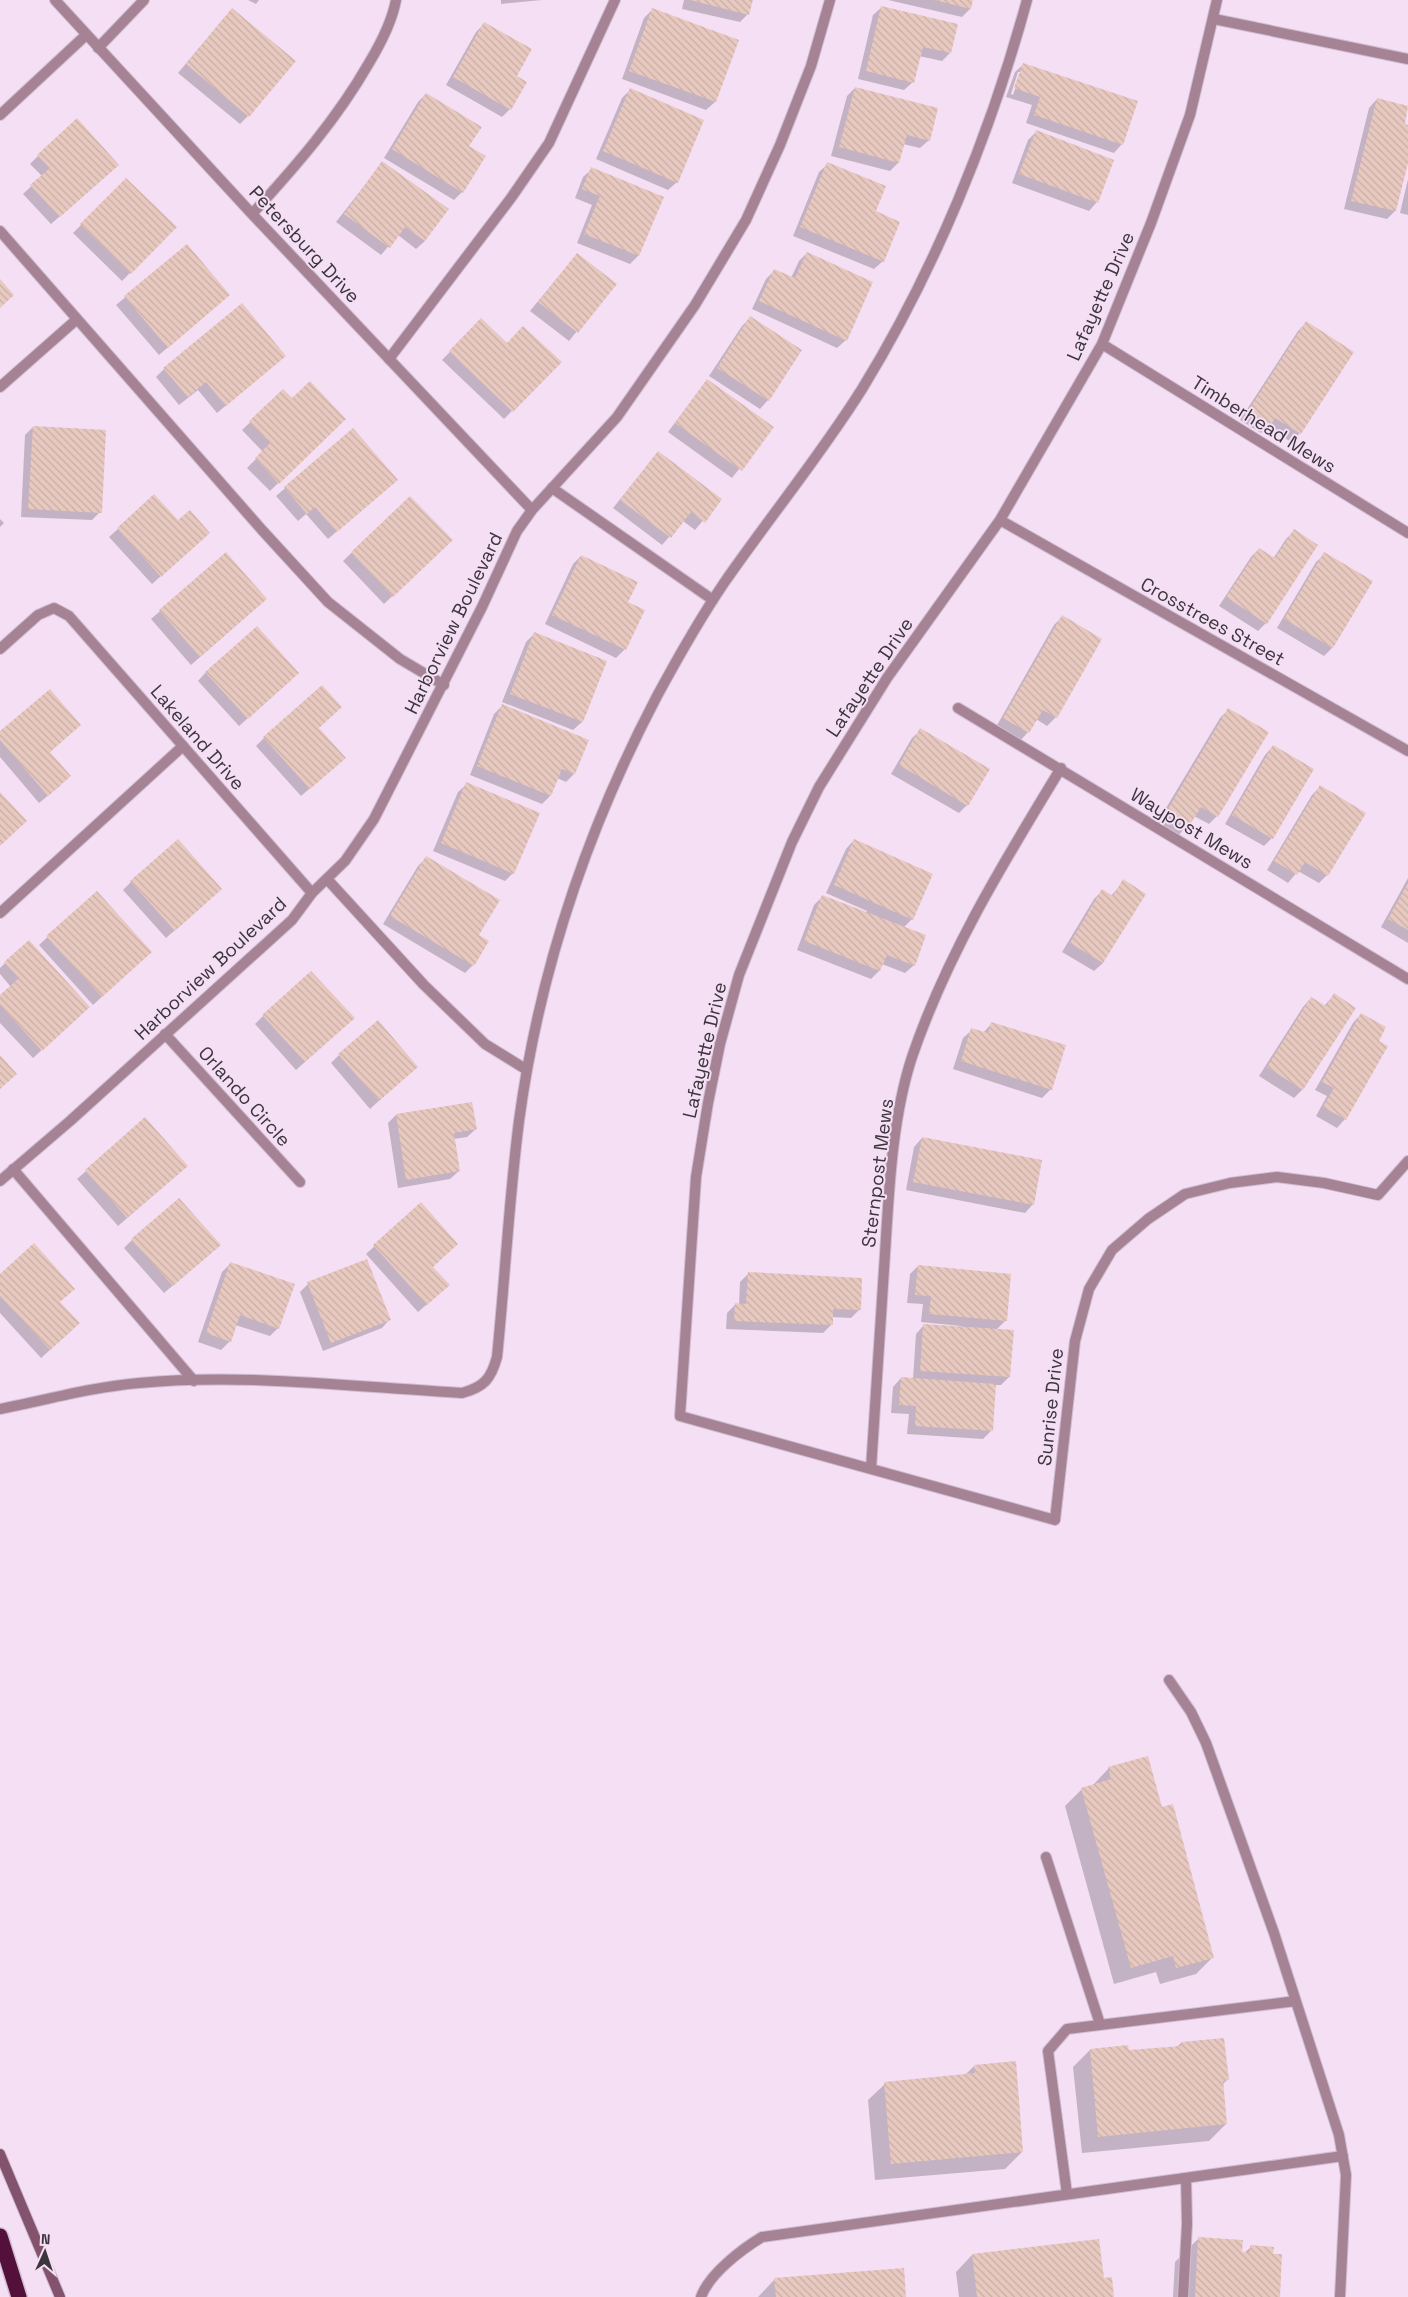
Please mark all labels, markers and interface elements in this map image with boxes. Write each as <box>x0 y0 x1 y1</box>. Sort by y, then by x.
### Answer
street label: Petersburg Drive <box>244 180 366 308</box>
street label: Lafayette Drive <box>1061 228 1140 365</box>
street label: Timberhead Mews <box>1187 370 1341 479</box>
street label: Harborview Boulevard <box>399 528 508 718</box>
street label: Crosstrees Street <box>1136 571 1289 672</box>
street label: Lafayette Drive <box>820 613 919 742</box>
street label: Lakeland Drive <box>145 679 250 795</box>
street label: Waypost Mews <box>1126 782 1258 875</box>
street label: Harborview Boulevard <box>129 891 292 1045</box>
street label: Lafayette Drive <box>677 980 732 1121</box>
street label: Orlando Circle <box>193 1041 296 1152</box>
street label: Sternpost Mews <box>856 1097 899 1249</box>
street label: Sunrise Drive <box>1032 1347 1069 1467</box>
north arrow <box>20 2227 70 2277</box>
text: N <box>41 2230 51 2248</box>

